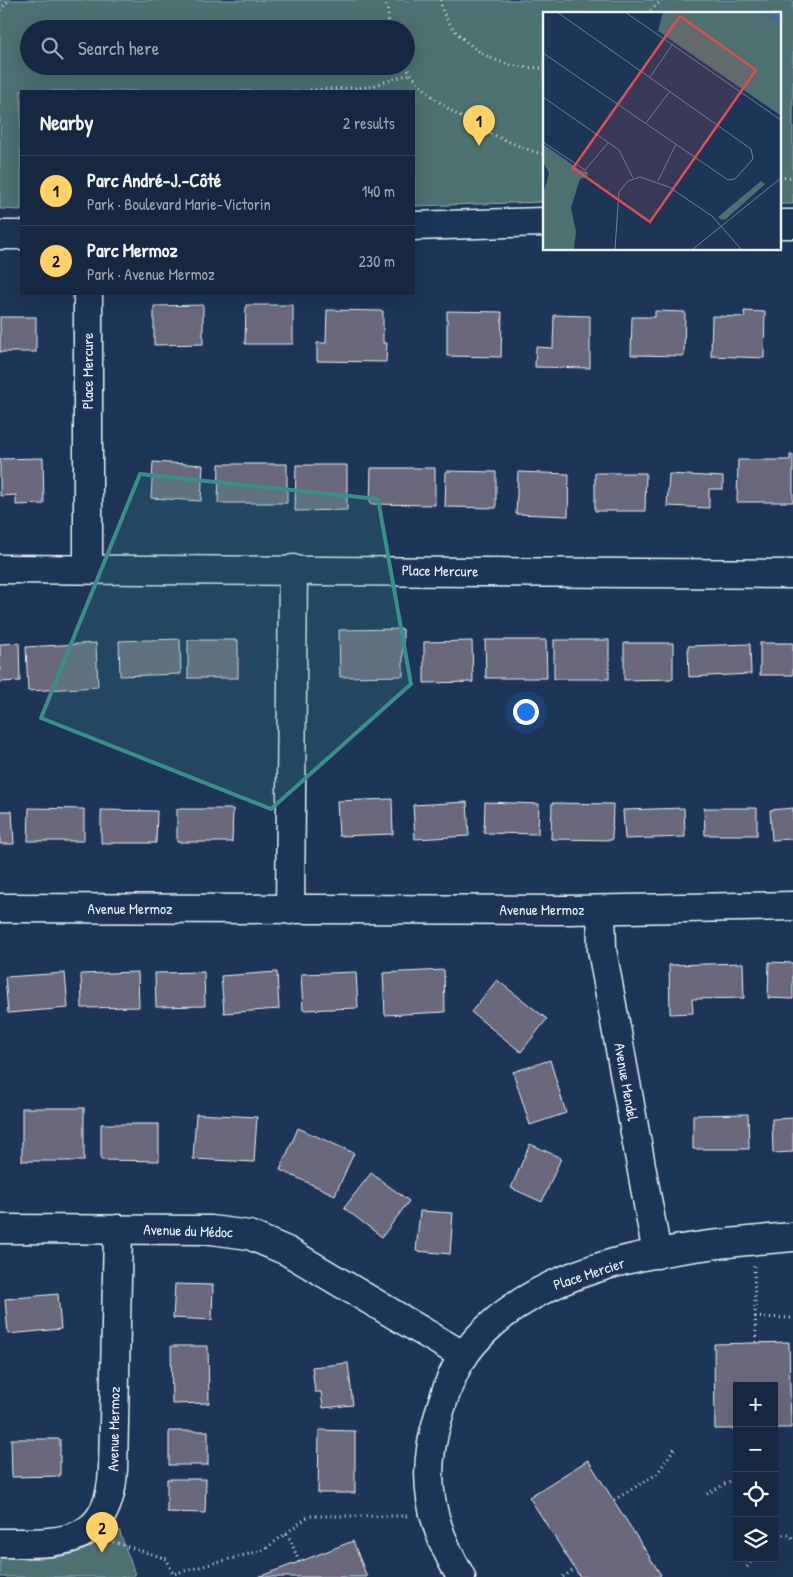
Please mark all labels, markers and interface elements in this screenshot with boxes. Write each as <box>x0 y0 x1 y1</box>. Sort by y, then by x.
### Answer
inset map <box>543 12 780 250</box>
search box <box>20 20 415 75</box>
icon: search <box>38 34 66 62</box>
text: Search here <box>78 35 159 61</box>
pin: 1 <box>463 105 495 146</box>
text: Nearby <box>40 108 93 137</box>
text: 2 results <box>343 112 395 134</box>
text: Parc André-J.-Côté <box>87 167 221 193</box>
text: 1 <box>53 180 59 202</box>
text: 140 m <box>361 180 395 202</box>
text: Park · Boulevard Marie-Victorin <box>87 193 271 215</box>
text: Parc Mermoz <box>87 237 178 263</box>
text: 2 <box>52 250 60 272</box>
text: 230 m <box>359 250 395 272</box>
text: Park · Avenue Mermoz <box>87 263 215 285</box>
street label: Place Mercure <box>77 333 98 409</box>
street label: Place Mercure <box>402 559 478 582</box>
your location <box>513 699 539 725</box>
street label: Avenue Mermoz <box>88 898 173 919</box>
street label: Avenue Mermoz <box>500 899 585 920</box>
street label: Avenue Mendel <box>609 1041 644 1123</box>
street label: Avenue du Médoc <box>143 1218 233 1243</box>
street label: Place Mercier <box>550 1252 627 1295</box>
map controls <box>733 1382 778 1562</box>
button: + <box>733 1382 778 1427</box>
street label: Avenue Mermoz <box>102 1386 125 1472</box>
button: − <box>733 1427 778 1472</box>
button: locate <box>733 1472 778 1517</box>
pin: 2 <box>86 1512 118 1553</box>
button: layers <box>733 1517 778 1562</box>

